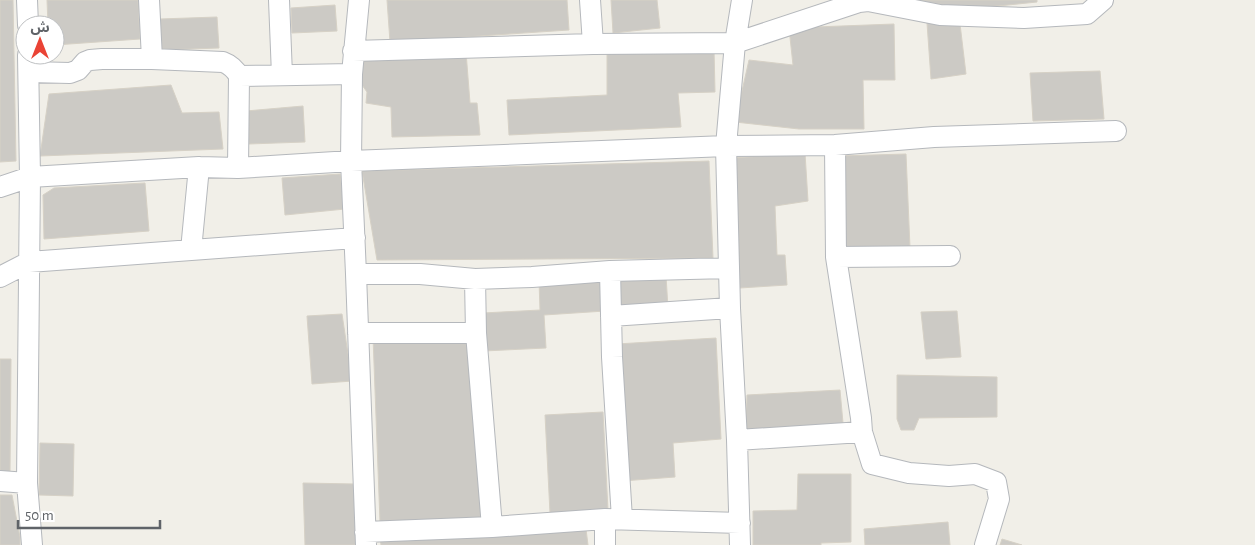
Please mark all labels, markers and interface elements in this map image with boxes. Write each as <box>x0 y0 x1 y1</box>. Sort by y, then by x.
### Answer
north arrow <box>15 15 65 65</box>
text: ش <box>30 21 50 35</box>
scale bar <box>18 498 160 530</box>
text: 50 m <box>25 508 54 523</box>

